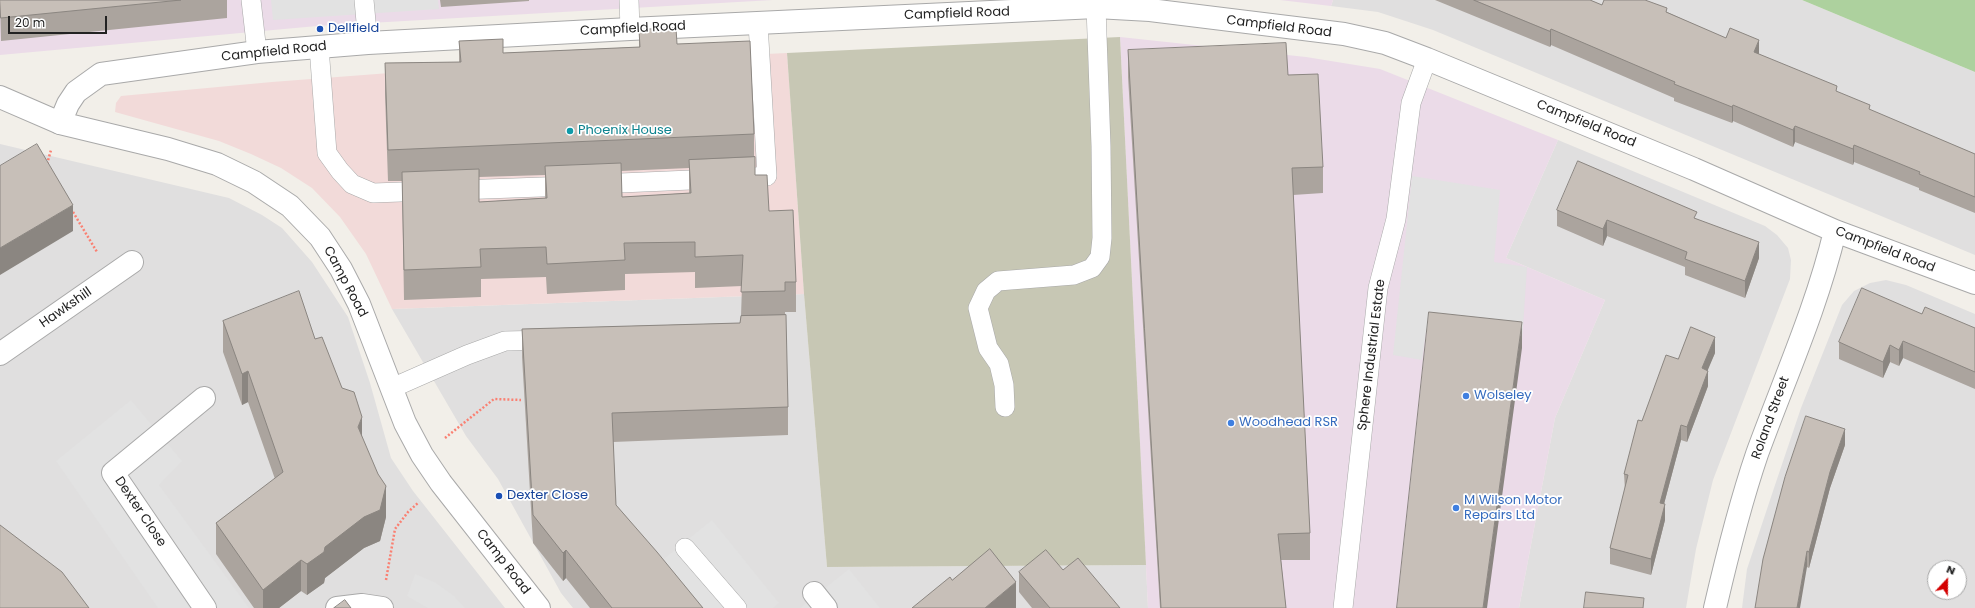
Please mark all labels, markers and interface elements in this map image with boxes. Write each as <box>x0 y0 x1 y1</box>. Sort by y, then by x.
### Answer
street label: Campfield Road <box>904 4 1010 24</box>
scale bar <box>10 8 109 34</box>
street label: Campfield Road <box>1226 13 1332 41</box>
text: 20 m <box>15 14 45 31</box>
street label: Campfield Road <box>580 18 686 40</box>
place label: Dellfield <box>328 21 379 37</box>
marker: Dellfield <box>315 24 325 34</box>
street label: Campfield Road <box>221 39 327 65</box>
street label: Campfield Road <box>1534 97 1638 151</box>
place label: Phoenix House <box>578 123 672 139</box>
marker: Phoenix House <box>565 126 575 136</box>
street label: Campfield Road <box>1833 224 1937 276</box>
street label: Camp Road <box>320 244 370 320</box>
street label: Sphere Industrial Estate <box>1355 278 1389 432</box>
street label: Hawkshill <box>37 284 95 332</box>
street label: Roland Street <box>1749 375 1793 461</box>
place label: Wolseley <box>1474 388 1532 404</box>
marker: Wolseley <box>1461 391 1471 401</box>
place label: Woodhead RSR <box>1239 415 1338 431</box>
marker: Woodhead RSR <box>1226 418 1236 428</box>
street label: Dexter Close <box>111 474 169 550</box>
place label: Dexter Close <box>507 488 588 504</box>
marker: Dexter Close <box>494 491 504 501</box>
place label: M Wilson Motor Repairs Ltd <box>1464 493 1562 524</box>
marker: M Wilson Motor Repairs Ltd <box>1451 503 1461 513</box>
street label: Camp Road <box>473 526 533 598</box>
north arrow <box>1927 560 1967 600</box>
text: N <box>1944 561 1958 579</box>

